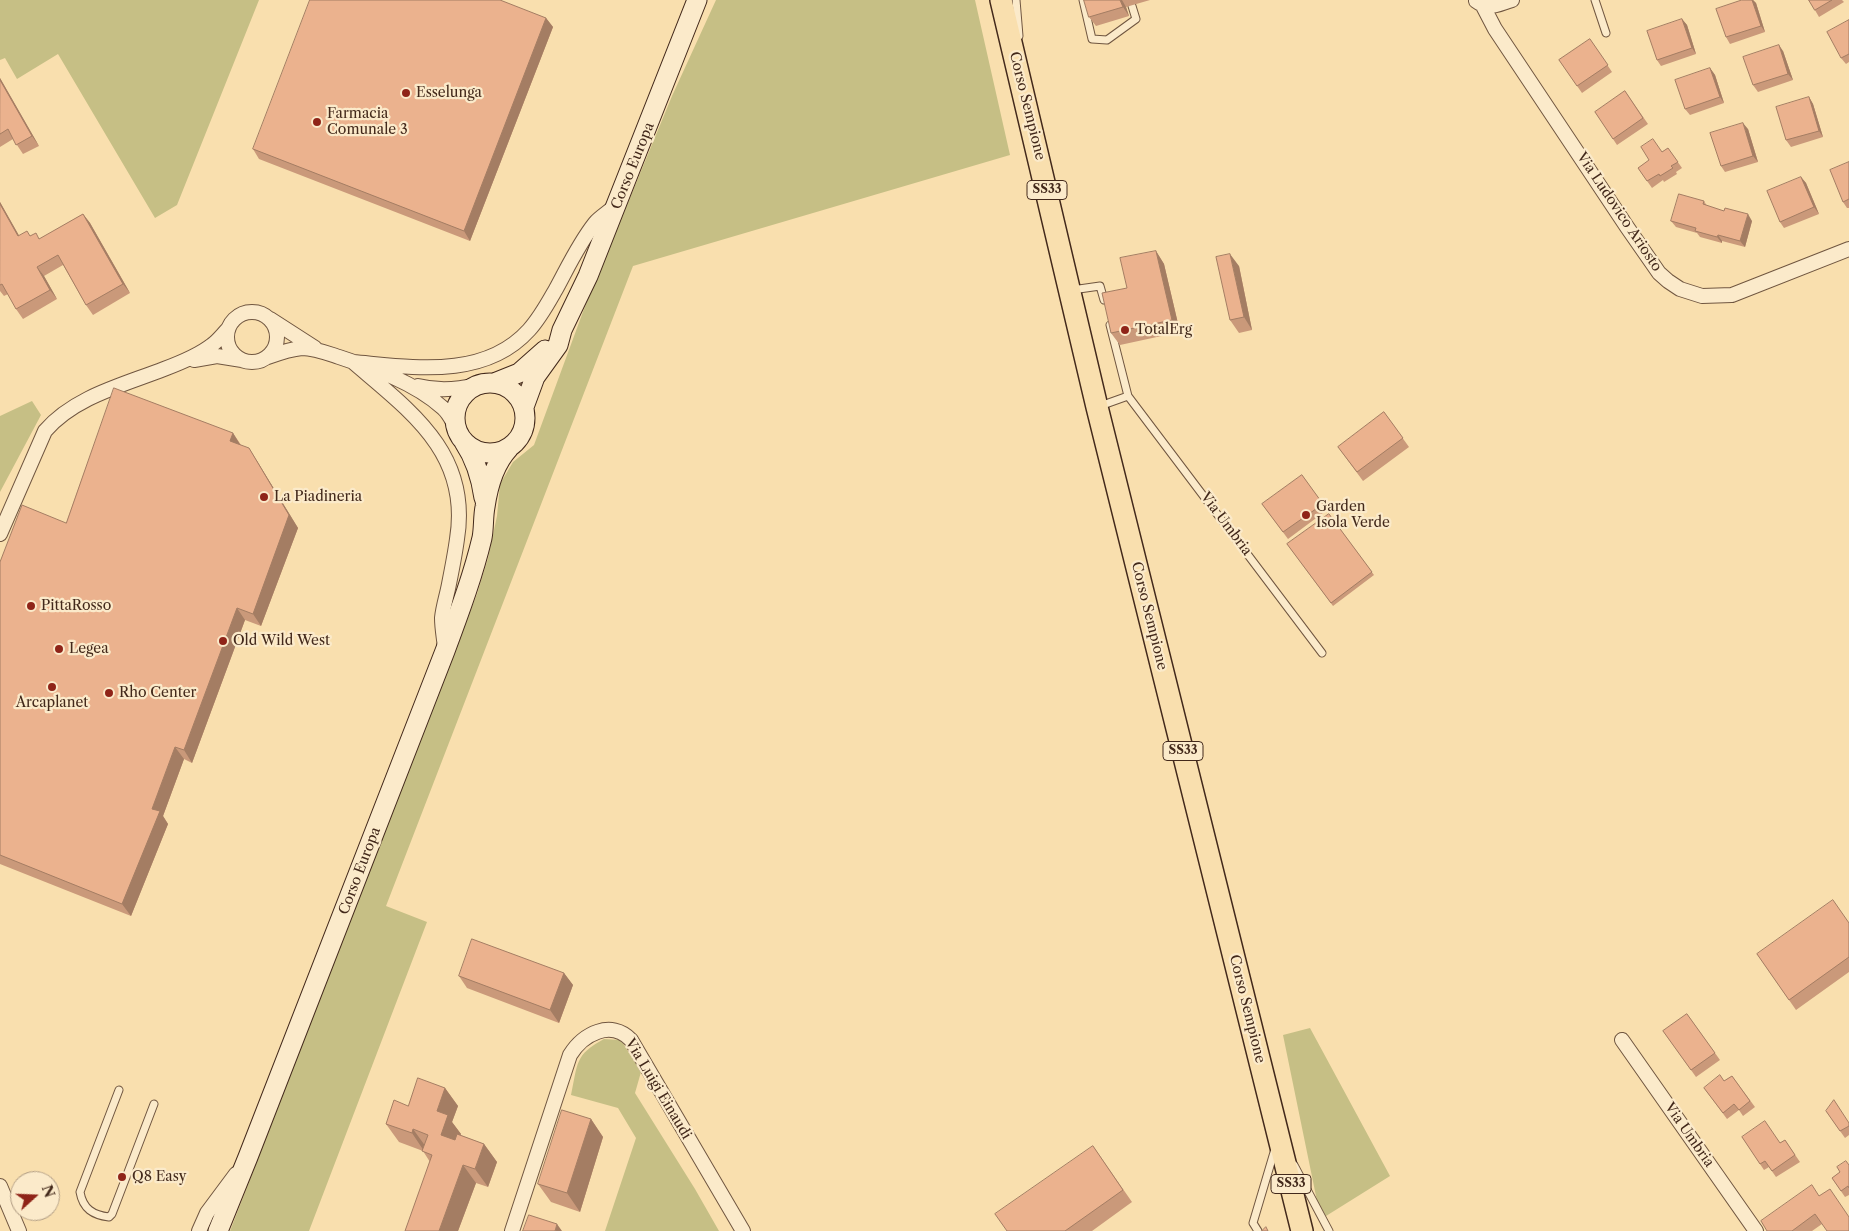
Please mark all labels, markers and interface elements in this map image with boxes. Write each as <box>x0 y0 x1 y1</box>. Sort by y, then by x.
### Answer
street label: Corso Sempione <box>1005 50 1049 162</box>
place label: Esselunga <box>416 85 482 101</box>
marker: Esselunga <box>400 87 412 99</box>
place label: Farmacia Comunale 3 <box>327 106 408 138</box>
marker: Farmacia Comunale 3 <box>311 116 323 128</box>
street label: Corso Europa <box>608 120 658 212</box>
street label: Via Ludovico Ariosto <box>1573 149 1665 275</box>
road number: SS33 <box>1027 180 1067 200</box>
place label: TotalErg <box>1135 322 1192 338</box>
marker: TotalErg <box>1119 324 1131 336</box>
place label: La Piadineria <box>274 489 362 505</box>
street label: Via Umbria <box>1197 489 1255 559</box>
marker: La Piadineria <box>258 491 270 503</box>
place label: Garden Isola Verde <box>1316 499 1390 532</box>
marker: Garden Isola Verde <box>1300 509 1312 521</box>
street label: Corso Sempione <box>1127 560 1171 672</box>
place label: PittaRosso <box>41 598 111 614</box>
marker: PittaRosso <box>25 600 37 612</box>
place label: Old Wild West <box>233 633 330 649</box>
marker: Old Wild West <box>217 635 229 647</box>
place label: Legea <box>69 641 109 657</box>
marker: Legea <box>53 643 65 655</box>
marker: Arcaplanet <box>46 681 58 693</box>
place label: Rho Center <box>119 685 196 701</box>
marker: Rho Center <box>103 687 115 699</box>
place label: Arcaplanet <box>16 695 88 711</box>
road number: SS33 <box>1163 741 1203 760</box>
street label: Corso Europa <box>336 825 384 917</box>
street label: Corso Sempione <box>1225 953 1269 1065</box>
street label: Via Luigi Einaudi <box>621 1036 695 1142</box>
street label: Via Umbria <box>1661 1099 1717 1171</box>
place label: Q8 Easy <box>132 1169 187 1185</box>
north arrow <box>10 1171 60 1221</box>
marker: Q8 Easy <box>116 1171 128 1183</box>
road number: SS33 <box>1271 1174 1311 1194</box>
text: N <box>38 1182 59 1200</box>

